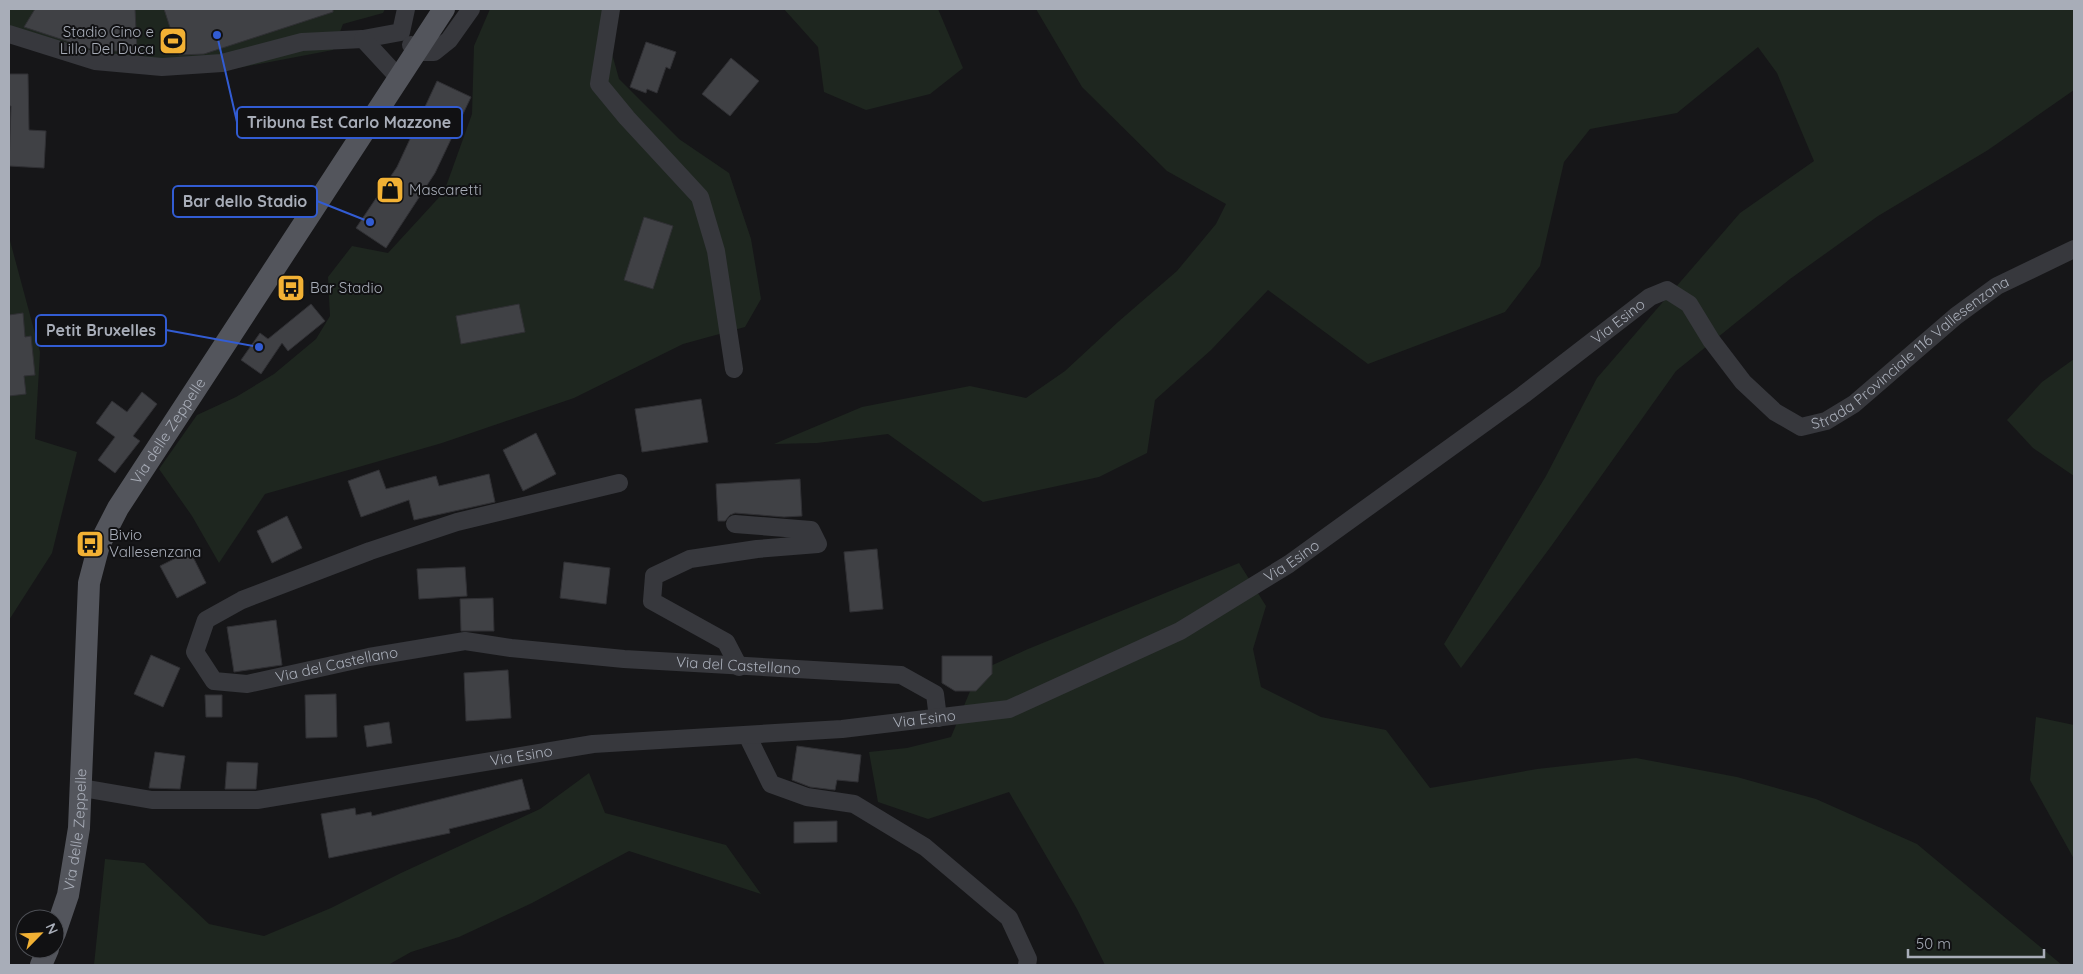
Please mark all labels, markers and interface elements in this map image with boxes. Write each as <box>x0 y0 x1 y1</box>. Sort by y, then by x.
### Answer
place label: Stadio Cino e Lillo Del Duca <box>60 22 154 58</box>
sports icon: Stadio Cino e Lillo Del Duca <box>158 26 188 56</box>
callout: Tribuna Est Carlo Mazzone <box>237 107 462 138</box>
text: Tribuna Est Carlo Mazzone <box>247 112 451 132</box>
shop icon: Mascaretti <box>375 175 405 205</box>
place label: Mascaretti <box>409 180 482 199</box>
callout: Bar dello Stadio <box>173 186 317 217</box>
text: Bar dello Stadio <box>183 191 307 211</box>
street label: Strada Provinciale 116 Vallesenzana <box>1809 272 2012 433</box>
bus stop icon: Bar Stadio <box>276 273 306 303</box>
place label: Bar Stadio <box>310 278 383 297</box>
street label: Via Esino <box>1587 294 1649 348</box>
callout: Petit Bruxelles <box>36 315 166 346</box>
text: Petit Bruxelles <box>46 320 156 340</box>
street label: Via delle Zeppelle <box>126 374 210 488</box>
place label: Bivio Vallesenzana <box>109 525 201 561</box>
bus stop icon: Bivio Vallesenzana <box>75 529 105 559</box>
street label: Via Esino <box>1260 535 1323 586</box>
street label: Via del Castellano <box>274 642 399 686</box>
street label: Via del Castellano <box>675 652 801 678</box>
street label: Via Esino <box>892 705 957 732</box>
street label: Via Esino <box>489 741 554 770</box>
street label: Via delle Zeppelle <box>59 768 90 892</box>
north arrow <box>15 909 65 959</box>
text: N <box>42 920 62 937</box>
scale bar <box>1908 926 2044 958</box>
text: 50 m <box>1916 934 1951 953</box>

